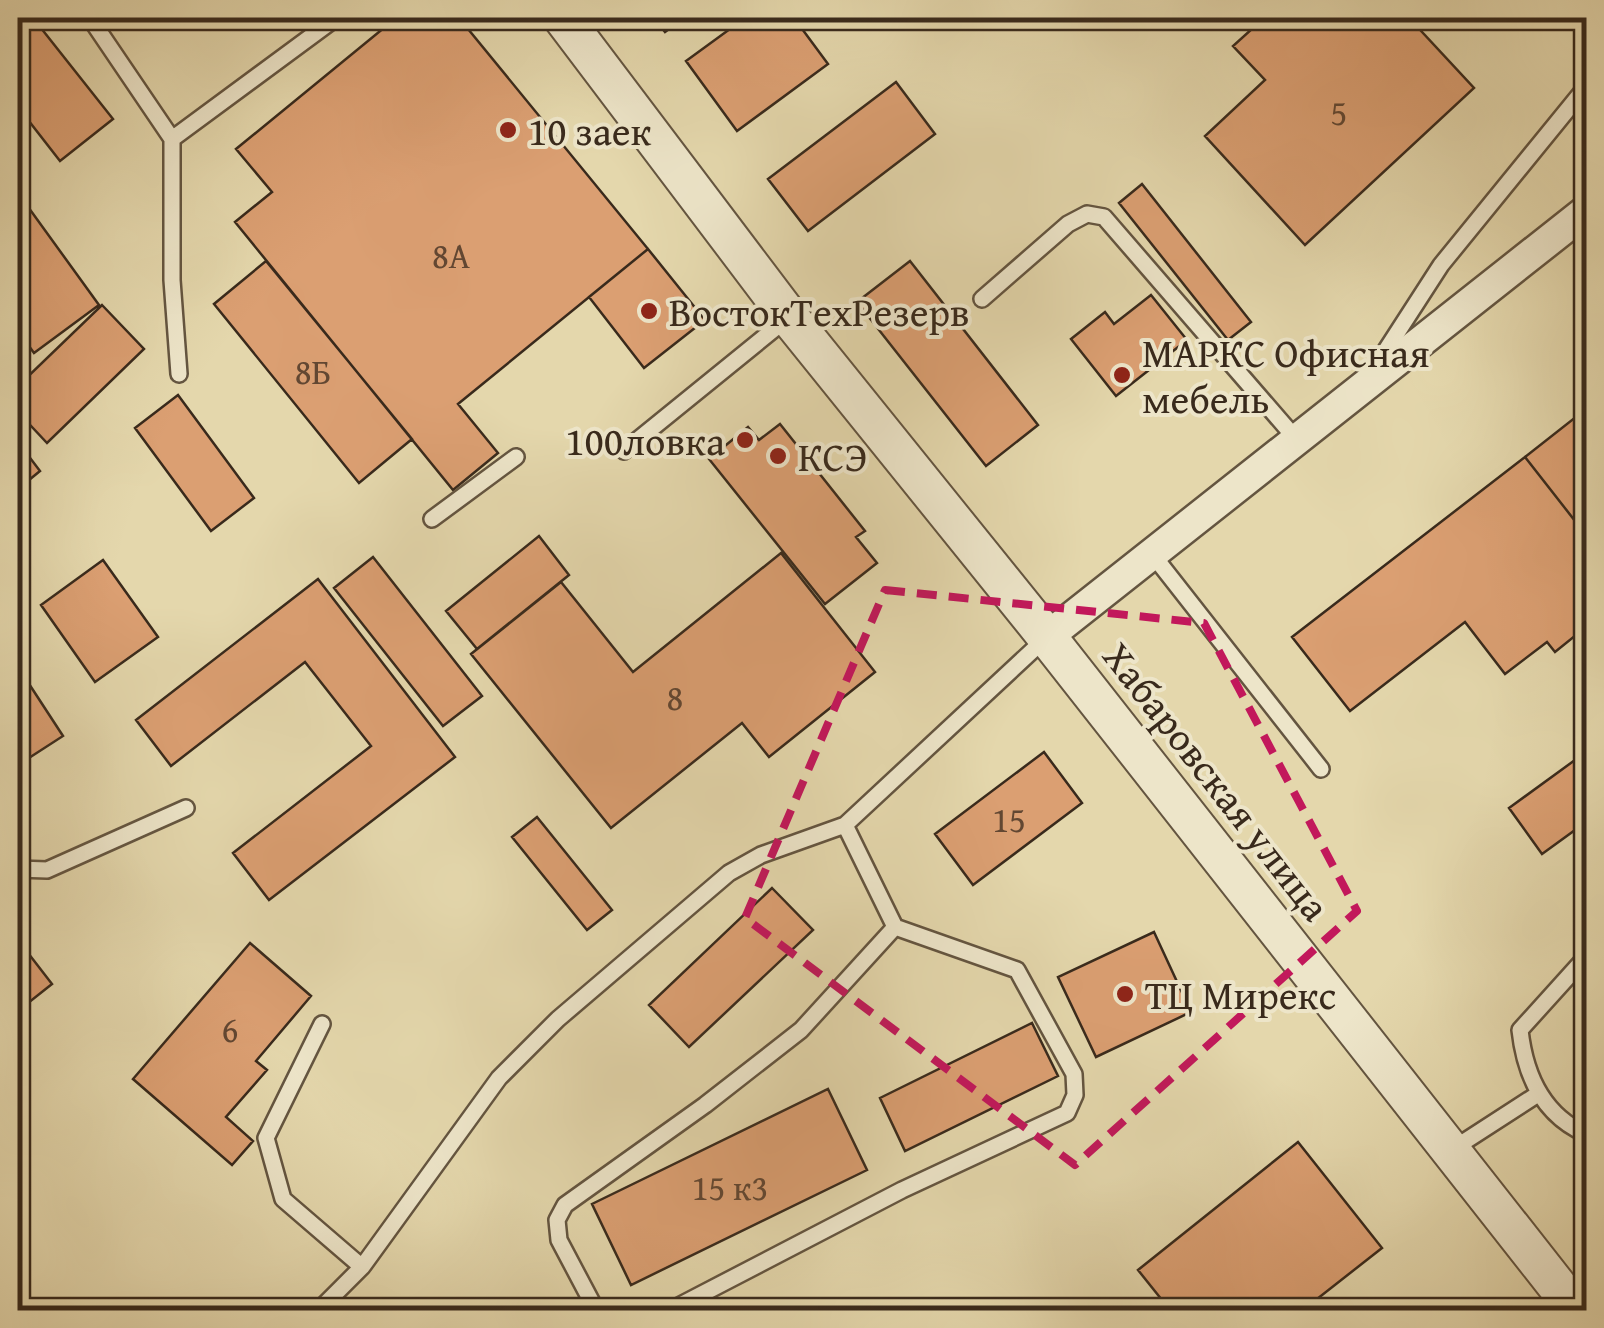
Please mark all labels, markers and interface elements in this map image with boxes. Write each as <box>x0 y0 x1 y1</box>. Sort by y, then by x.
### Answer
house number: 5 <box>1331 87 1347 138</box>
place label: 10 заек <box>528 101 652 160</box>
marker: 10 заек <box>497 119 519 141</box>
house number: 8А <box>432 230 470 281</box>
place label: ВостокТехРезерв <box>669 282 970 341</box>
marker: ВостокТехРезерв <box>638 300 660 322</box>
place label: МАРКС Офисная мебель <box>1142 323 1429 428</box>
house number: 8Б <box>295 346 331 397</box>
marker: МАРКС Офисная мебель <box>1111 364 1133 386</box>
place label: 100ловка <box>565 411 725 470</box>
place label: КСЭ <box>798 427 867 486</box>
marker: 100ловка <box>734 429 756 451</box>
marker: КСЭ <box>767 445 789 467</box>
street label: Хабаровская улица <box>1089 629 1345 933</box>
house number: 8 <box>667 672 683 723</box>
house number: 15 <box>992 794 1026 845</box>
place label: ТЦ Мирекс <box>1145 965 1336 1024</box>
marker: ТЦ Мирекс <box>1114 983 1136 1005</box>
house number: 6 <box>222 1004 238 1055</box>
house number: 15 к3 <box>692 1162 768 1213</box>

